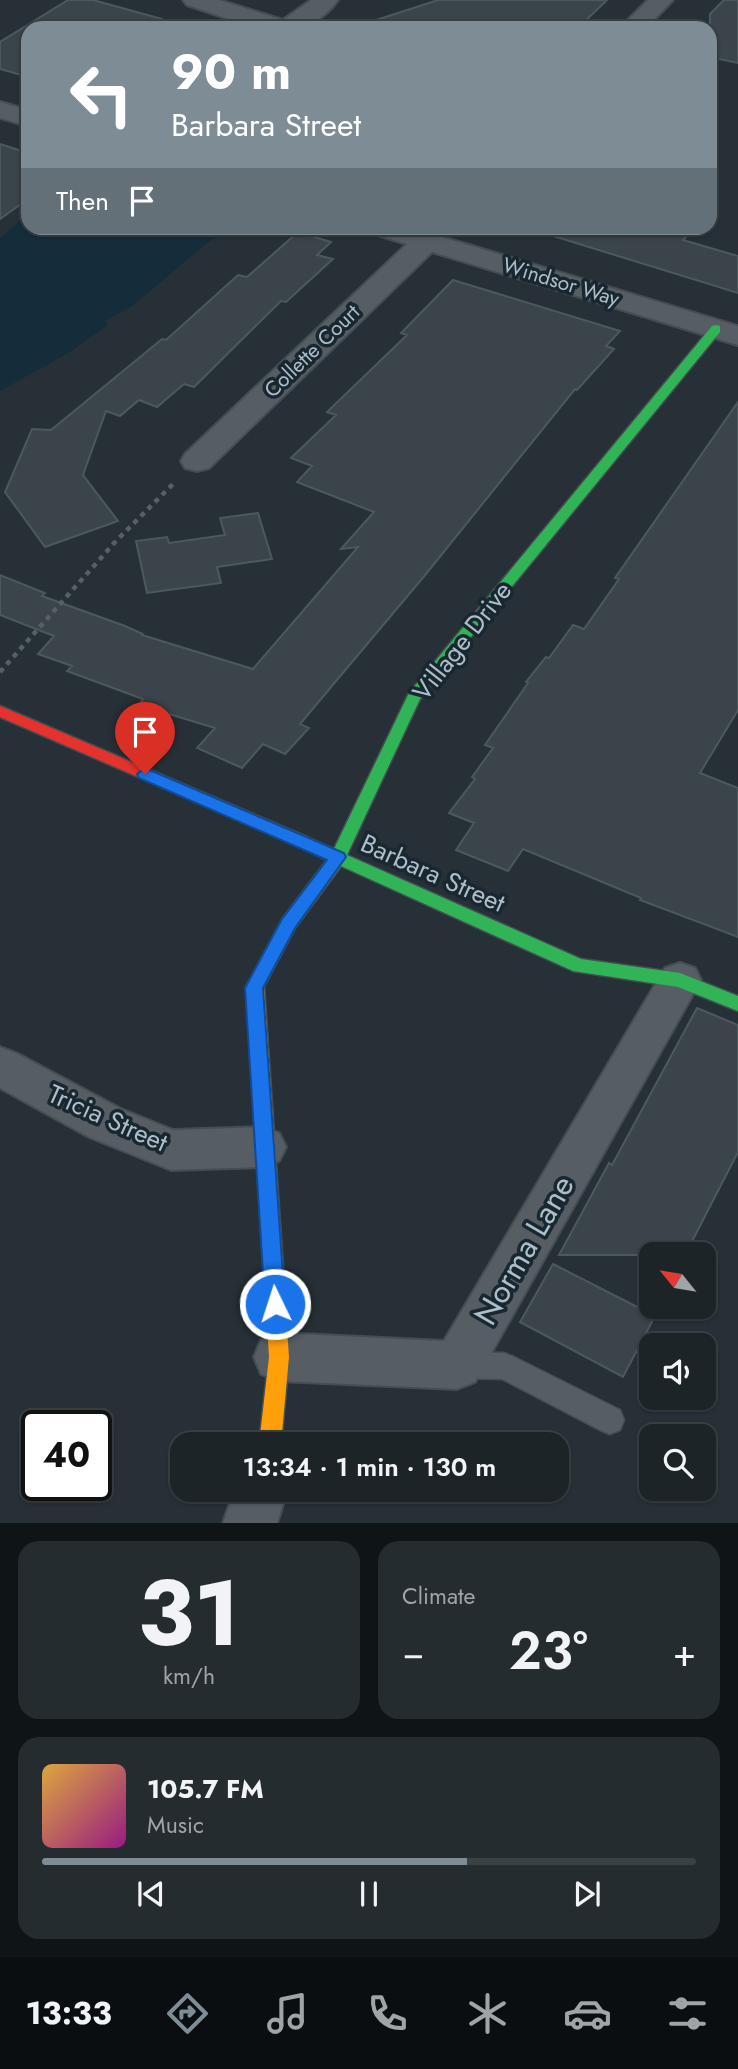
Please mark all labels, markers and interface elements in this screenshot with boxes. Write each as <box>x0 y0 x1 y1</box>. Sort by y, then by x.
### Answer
text: 90 m <box>171 37 291 107</box>
icon: left <box>56 49 147 140</box>
text: Barbara Street <box>171 102 361 148</box>
text: Then <box>56 182 109 220</box>
icon: arrive <box>123 182 161 220</box>
street label: Windsor Way <box>499 250 624 314</box>
street label: Collette Court <box>257 298 367 404</box>
street label: Village Drive <box>403 573 521 709</box>
pin <box>115 702 175 774</box>
icon: arrive <box>126 713 164 751</box>
street label: Barbara Street <box>355 824 512 922</box>
street label: Tricia Street <box>42 1075 175 1162</box>
street label: Norma Lane <box>463 1166 585 1334</box>
north arrow <box>639 1242 716 1320</box>
map controls <box>639 1242 716 1501</box>
position arrow <box>238 1267 312 1341</box>
button: sound <box>639 1333 716 1410</box>
speed limit sign: 40 <box>21 1410 112 1501</box>
button: search <box>639 1424 716 1501</box>
text: 13:34 · 1 min · 130 m <box>243 1448 496 1486</box>
text: 31 <box>138 1548 240 1679</box>
text: Climate <box>402 1579 475 1613</box>
text: 23° <box>509 1613 588 1689</box>
text: − <box>402 1625 424 1680</box>
text: + <box>673 1625 696 1680</box>
text: km/h <box>163 1659 215 1693</box>
text: 105.7 FM <box>147 1770 264 1808</box>
text: Music <box>147 1808 204 1842</box>
icon: previous <box>132 1875 170 1913</box>
icon: pause <box>350 1875 388 1913</box>
icon: next <box>568 1875 606 1913</box>
icon: directions <box>163 1989 212 2038</box>
icon: music <box>263 1989 312 2038</box>
icon: phone <box>363 1989 412 2038</box>
icon: climate <box>463 1989 512 2038</box>
icon: car <box>563 1989 612 2038</box>
icon: filters <box>663 1989 712 2038</box>
text: 13:33 <box>26 1990 112 2036</box>

